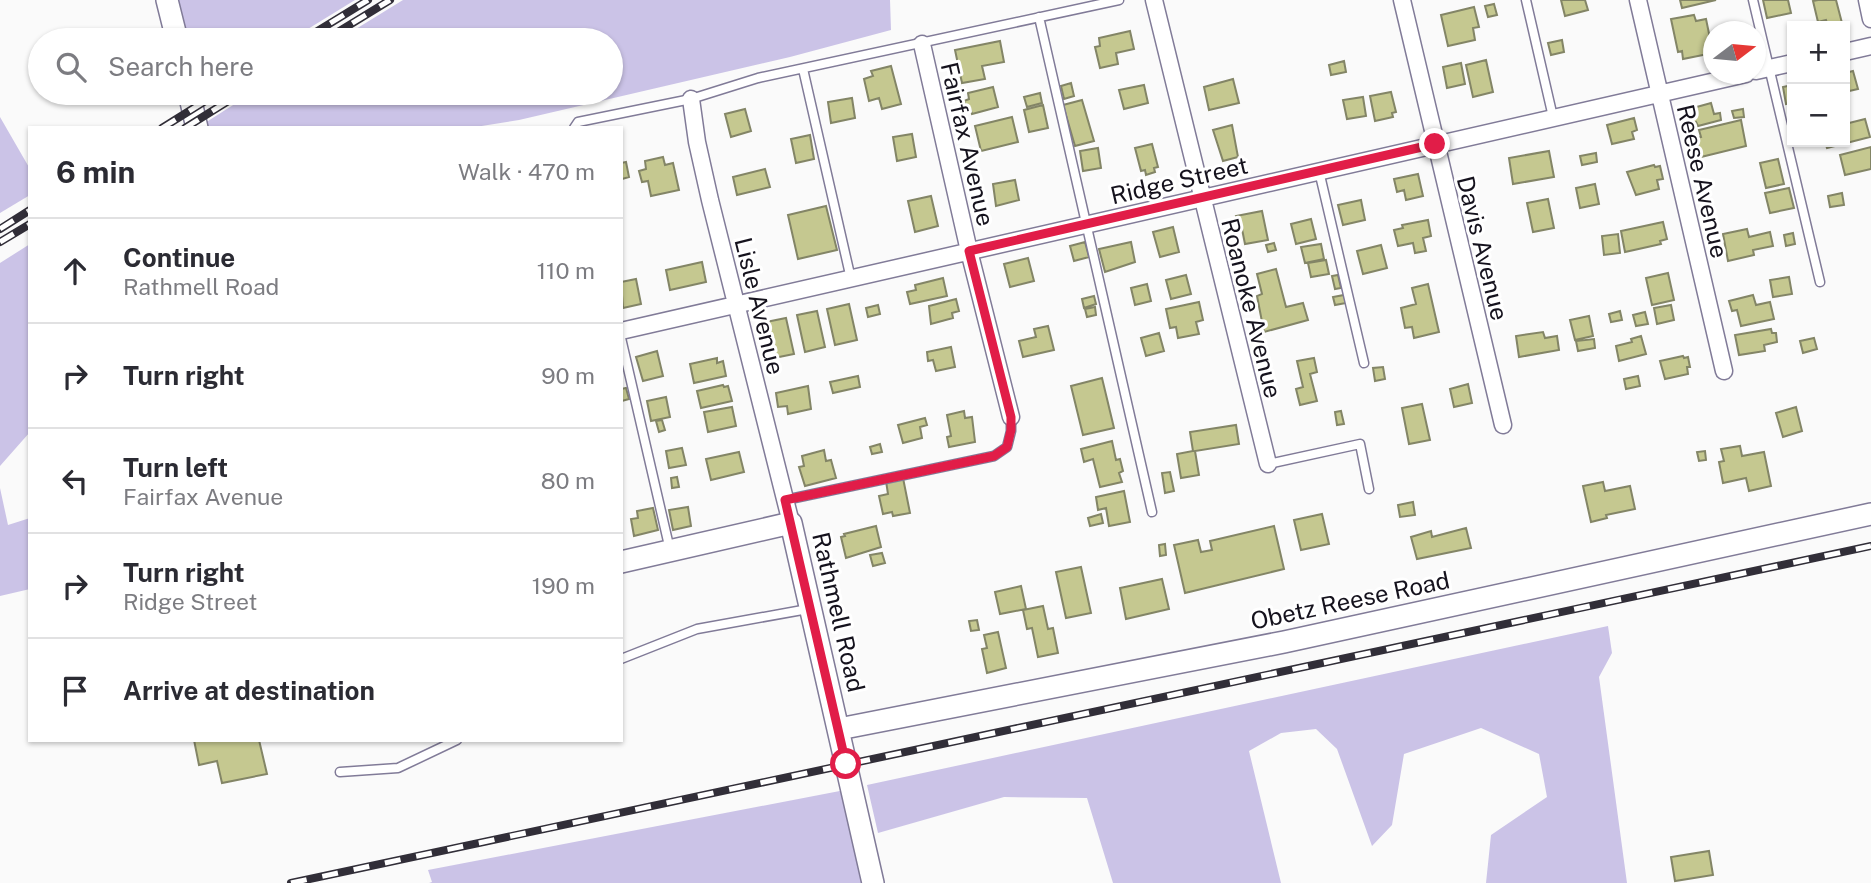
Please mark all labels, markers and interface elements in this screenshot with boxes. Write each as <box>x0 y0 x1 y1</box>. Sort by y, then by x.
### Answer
north arrow <box>1703 21 1766 84</box>
map controls <box>1787 21 1850 147</box>
button: + <box>1787 21 1850 84</box>
search box <box>28 28 623 105</box>
icon: search <box>52 48 90 86</box>
text: Search here <box>108 51 254 82</box>
street label: Fairfax Avenue <box>936 59 1000 229</box>
button: − <box>1787 84 1850 147</box>
street label: Reese Avenue <box>1672 101 1734 261</box>
route end <box>1419 128 1450 159</box>
street label: Ridge Street <box>1108 151 1250 209</box>
text: 6 min <box>56 154 135 190</box>
text: Walk · 470 m <box>458 158 595 185</box>
street label: Davis Avenue <box>1452 173 1514 323</box>
street label: Roanoke Avenue <box>1216 215 1288 401</box>
street label: Lisle Avenue <box>729 235 791 377</box>
text: Continue <box>123 242 235 273</box>
icon: ahead <box>56 252 94 290</box>
text: 110 m <box>537 257 595 284</box>
text: Rathmell Road <box>123 273 279 300</box>
icon: right <box>56 357 94 395</box>
text: Turn right <box>123 360 245 391</box>
text: 90 m <box>541 362 595 389</box>
text: Turn left <box>123 452 228 483</box>
icon: left <box>56 462 94 500</box>
text: 80 m <box>541 467 595 494</box>
text: Fairfax Avenue <box>123 483 283 510</box>
street label: Rathmell Road <box>807 529 871 695</box>
text: Turn right <box>123 557 245 588</box>
street label: Obetz Reese Road <box>1248 565 1452 635</box>
icon: right <box>56 567 94 605</box>
text: 190 m <box>532 572 595 599</box>
text: Ridge Street <box>123 588 257 615</box>
icon: arrive <box>56 672 94 710</box>
text: Arrive at destination <box>123 675 375 706</box>
route start <box>830 748 861 779</box>

